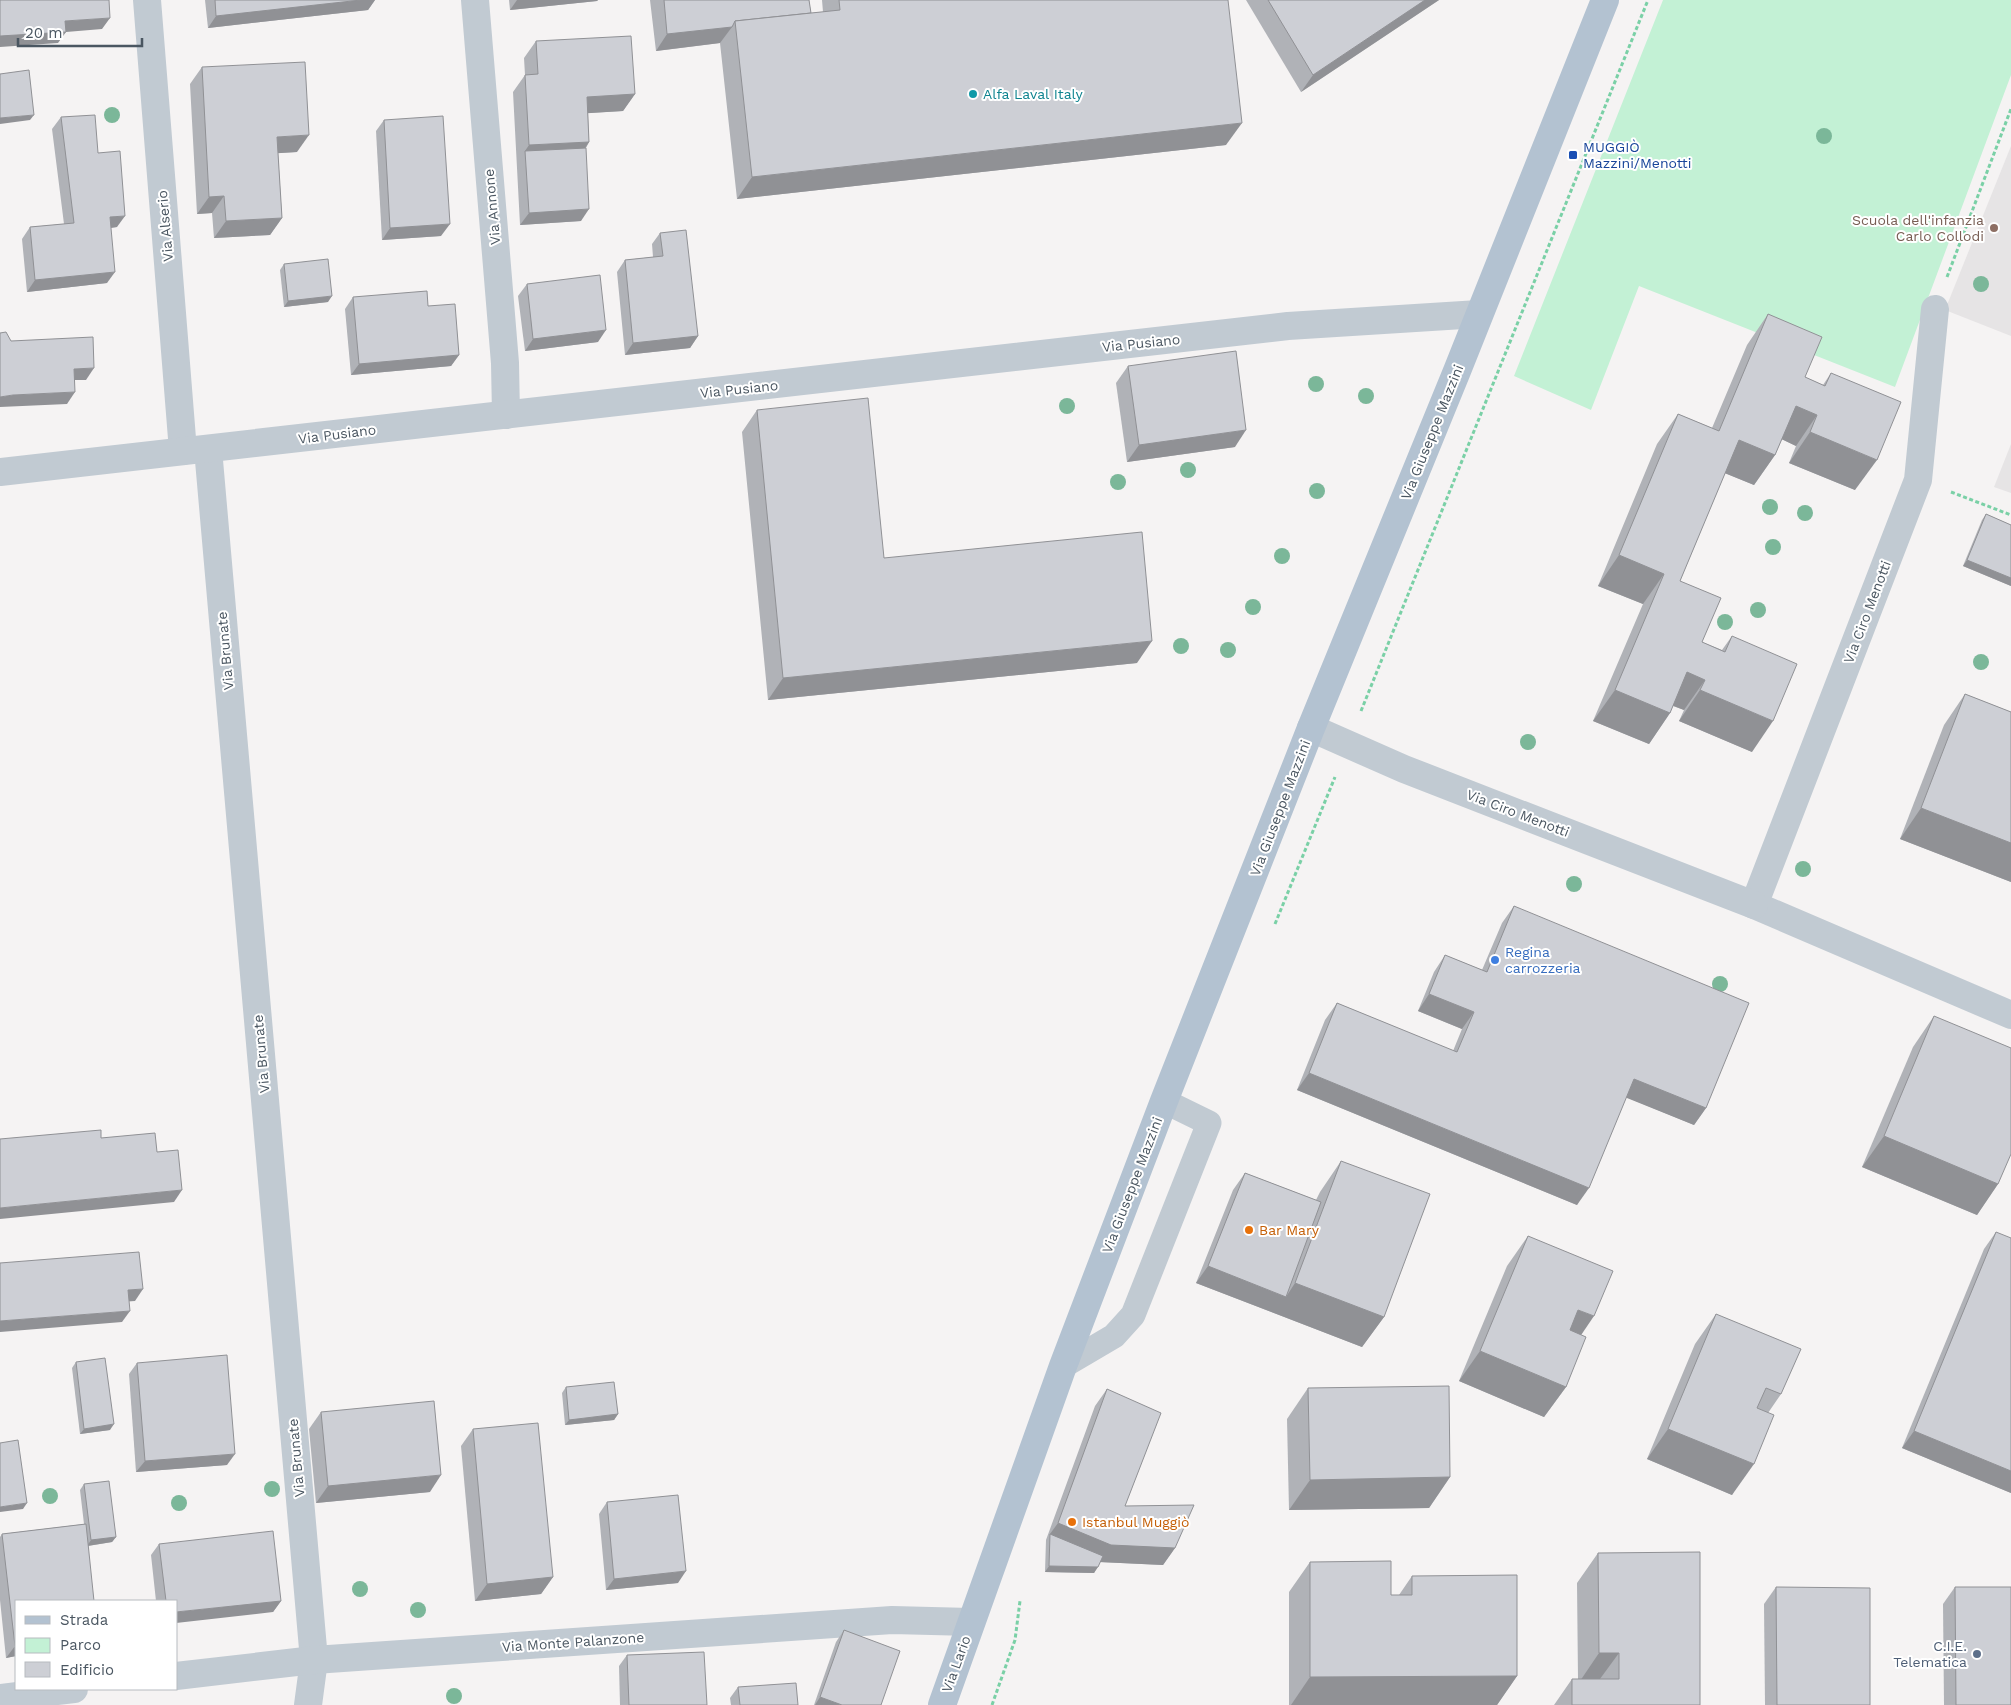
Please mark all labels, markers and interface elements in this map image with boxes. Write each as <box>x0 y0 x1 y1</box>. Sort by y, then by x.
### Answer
scale bar <box>18 15 141 47</box>
text: 20 m <box>25 24 63 42</box>
place label: Alfa Laval Italy <box>983 86 1083 102</box>
marker: Alfa Laval Italy <box>967 88 979 100</box>
place label: MUGGIÒ Mazzini/Menotti <box>1583 139 1691 171</box>
marker: MUGGIÒ Mazzini/Menotti <box>1567 149 1579 161</box>
street label: Via Annone <box>481 168 503 246</box>
street label: Via Alserio <box>154 190 176 262</box>
place label: Scuola dell'infanzia Carlo Collodi <box>1852 212 1984 244</box>
marker: Scuola dell'infanzia Carlo Collodi <box>1988 222 2000 234</box>
street label: Via Pusiano <box>1101 331 1181 355</box>
street label: Via Giuseppe Mazzini <box>1398 362 1466 502</box>
street label: Via Pusiano <box>699 377 779 401</box>
street label: Via Pusiano <box>297 421 377 447</box>
street label: Via Ciro Menotti <box>1840 558 1894 666</box>
street label: Via Brunate <box>214 611 236 691</box>
street label: Via Giuseppe Mazzini <box>1247 738 1313 878</box>
street label: Via Ciro Menotti <box>1464 786 1572 840</box>
place label: Regina carrozzeria <box>1505 944 1581 976</box>
marker: Regina carrozzeria <box>1489 954 1501 966</box>
street label: Via Brunate <box>250 1014 272 1094</box>
street label: Via Giuseppe Mazzini <box>1099 1115 1165 1255</box>
place label: Bar Mary <box>1259 1222 1320 1238</box>
marker: Bar Mary <box>1243 1224 1255 1236</box>
street label: Via Brunate <box>285 1418 307 1498</box>
place label: Istanbul Muggiò <box>1082 1514 1189 1530</box>
marker: Istanbul Muggiò <box>1066 1516 1078 1528</box>
legend <box>15 1600 178 1690</box>
text: Strada <box>60 1611 109 1629</box>
street label: Via Monte Palanzone <box>501 1629 645 1655</box>
street label: Via Lario <box>938 1633 974 1695</box>
text: Parco <box>60 1636 101 1654</box>
place label: C.I.E. Telematica <box>1893 1638 1967 1670</box>
marker: C.I.E. Telematica <box>1971 1648 1983 1660</box>
text: Edificio <box>60 1661 114 1679</box>

